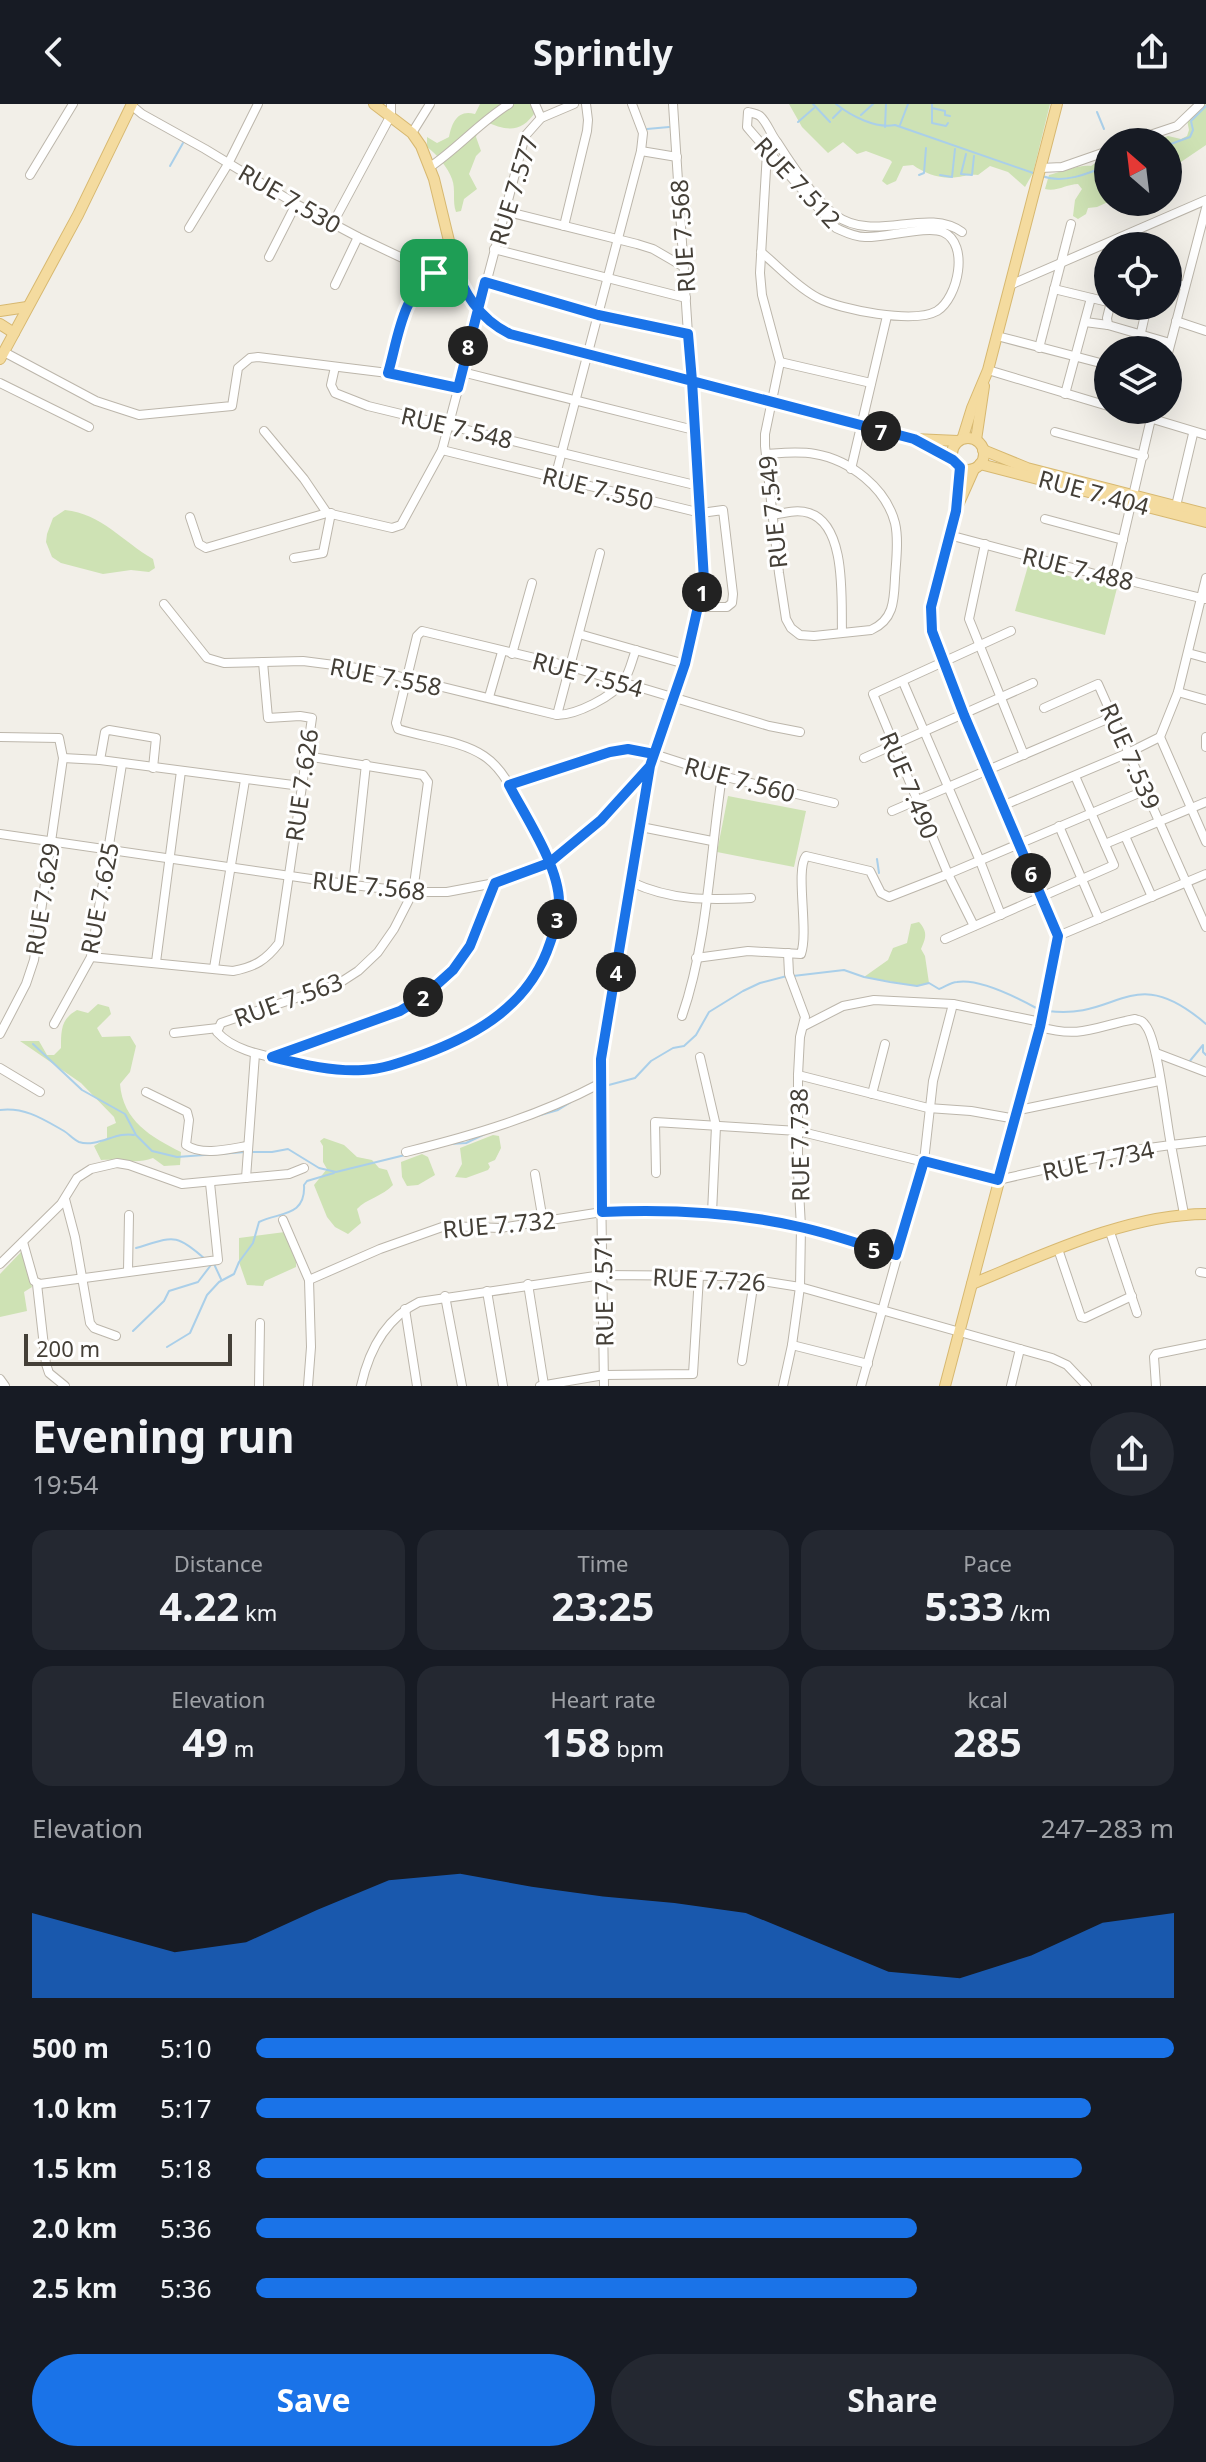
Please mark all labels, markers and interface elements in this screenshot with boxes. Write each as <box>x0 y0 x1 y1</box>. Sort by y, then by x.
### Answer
text: Sprintly <box>533 28 673 77</box>
icon: back <box>32 30 76 74</box>
icon: share <box>1130 30 1174 74</box>
north arrow <box>1094 128 1182 216</box>
map controls <box>1094 128 1182 424</box>
street label: RUE 7.512 <box>747 129 849 235</box>
street label: RUE 7.577 <box>481 131 545 249</box>
street label: RUE 7.530 <box>233 155 347 241</box>
street label: RUE 7.568 <box>662 178 702 294</box>
button: locate <box>1094 232 1182 320</box>
pin <box>400 239 468 307</box>
icon: arrive <box>412 251 456 295</box>
pin: 8 <box>448 326 488 366</box>
text: 8 <box>462 331 474 361</box>
button: layers <box>1094 336 1182 424</box>
street label: RUE 7.548 <box>398 398 516 456</box>
pin: 7 <box>861 411 901 451</box>
text: 7 <box>875 416 887 446</box>
street label: RUE 7.549 <box>750 454 794 570</box>
street label: RUE 7.550 <box>539 458 657 518</box>
street label: RUE 7.404 <box>1035 461 1153 523</box>
street label: RUE 7.488 <box>1019 538 1137 598</box>
pin: 1 <box>682 572 722 612</box>
text: 1 <box>696 577 708 607</box>
street label: RUE 7.554 <box>529 643 647 705</box>
street label: RUE 7.558 <box>327 649 445 703</box>
street label: RUE 7.539 <box>1093 697 1169 815</box>
street label: RUE 7.490 <box>873 726 947 844</box>
street label: RUE 7.626 <box>277 727 325 843</box>
street label: RUE 7.560 <box>681 748 799 810</box>
street label: RUE 7.625 <box>72 839 126 957</box>
street label: RUE 7.629 <box>17 840 67 958</box>
pin: 6 <box>1011 853 1051 893</box>
text: 6 <box>1025 858 1037 888</box>
street label: RUE 7.568 <box>311 863 427 907</box>
pin: 3 <box>537 899 577 939</box>
text: 3 <box>551 904 563 934</box>
pin: 4 <box>596 952 636 992</box>
text: 4 <box>610 957 622 987</box>
street label: RUE 7.563 <box>229 964 347 1034</box>
pin: 2 <box>403 977 443 1017</box>
text: 2 <box>417 982 429 1012</box>
street label: RUE 7.738 <box>782 1088 816 1202</box>
street label: RUE 7.734 <box>1039 1132 1157 1188</box>
street label: RUE 7.732 <box>441 1203 557 1245</box>
pin: 5 <box>854 1229 894 1269</box>
street label: RUE 7.571 <box>586 1233 620 1347</box>
text: 5 <box>868 1234 880 1264</box>
street label: RUE 7.726 <box>652 1260 766 1298</box>
scale bar <box>24 1330 232 1366</box>
text: 200 m <box>36 1333 100 1363</box>
text: Evening run <box>32 1406 295 1466</box>
button: share <box>1090 1412 1174 1496</box>
text: 19:54 <box>32 1466 98 1502</box>
text: Distance <box>174 1548 263 1578</box>
text: Time <box>578 1548 628 1578</box>
text: Pace <box>963 1548 1012 1578</box>
text: 4.22 <box>159 1578 239 1633</box>
text: 23:25 <box>552 1578 654 1633</box>
text: 5:33 <box>925 1578 1004 1633</box>
text: km <box>239 1597 277 1627</box>
text: /km <box>1004 1597 1051 1627</box>
text: Elevation <box>171 1684 265 1714</box>
text: Heart rate <box>550 1684 656 1714</box>
text: kcal <box>967 1684 1008 1714</box>
text: 49 <box>182 1714 228 1769</box>
text: 158 <box>542 1714 611 1769</box>
text: 285 <box>953 1714 1022 1769</box>
text: m <box>228 1733 254 1763</box>
text: bpm <box>611 1733 664 1763</box>
text: Elevation <box>32 1810 143 1846</box>
text: 247–283 m <box>1041 1810 1174 1846</box>
text: 500 m <box>32 2030 109 2066</box>
text: 5:10 <box>160 2030 212 2066</box>
text: 1.0 km <box>32 2090 117 2126</box>
text: 5:17 <box>160 2090 212 2126</box>
text: 1.5 km <box>32 2150 117 2186</box>
text: 5:18 <box>160 2150 212 2186</box>
text: 2.0 km <box>32 2210 117 2246</box>
text: 5:36 <box>160 2210 212 2246</box>
text: 2.5 km <box>32 2270 117 2306</box>
text: 5:36 <box>160 2270 212 2306</box>
button: Save <box>32 2354 595 2446</box>
button: Share <box>611 2354 1174 2446</box>

